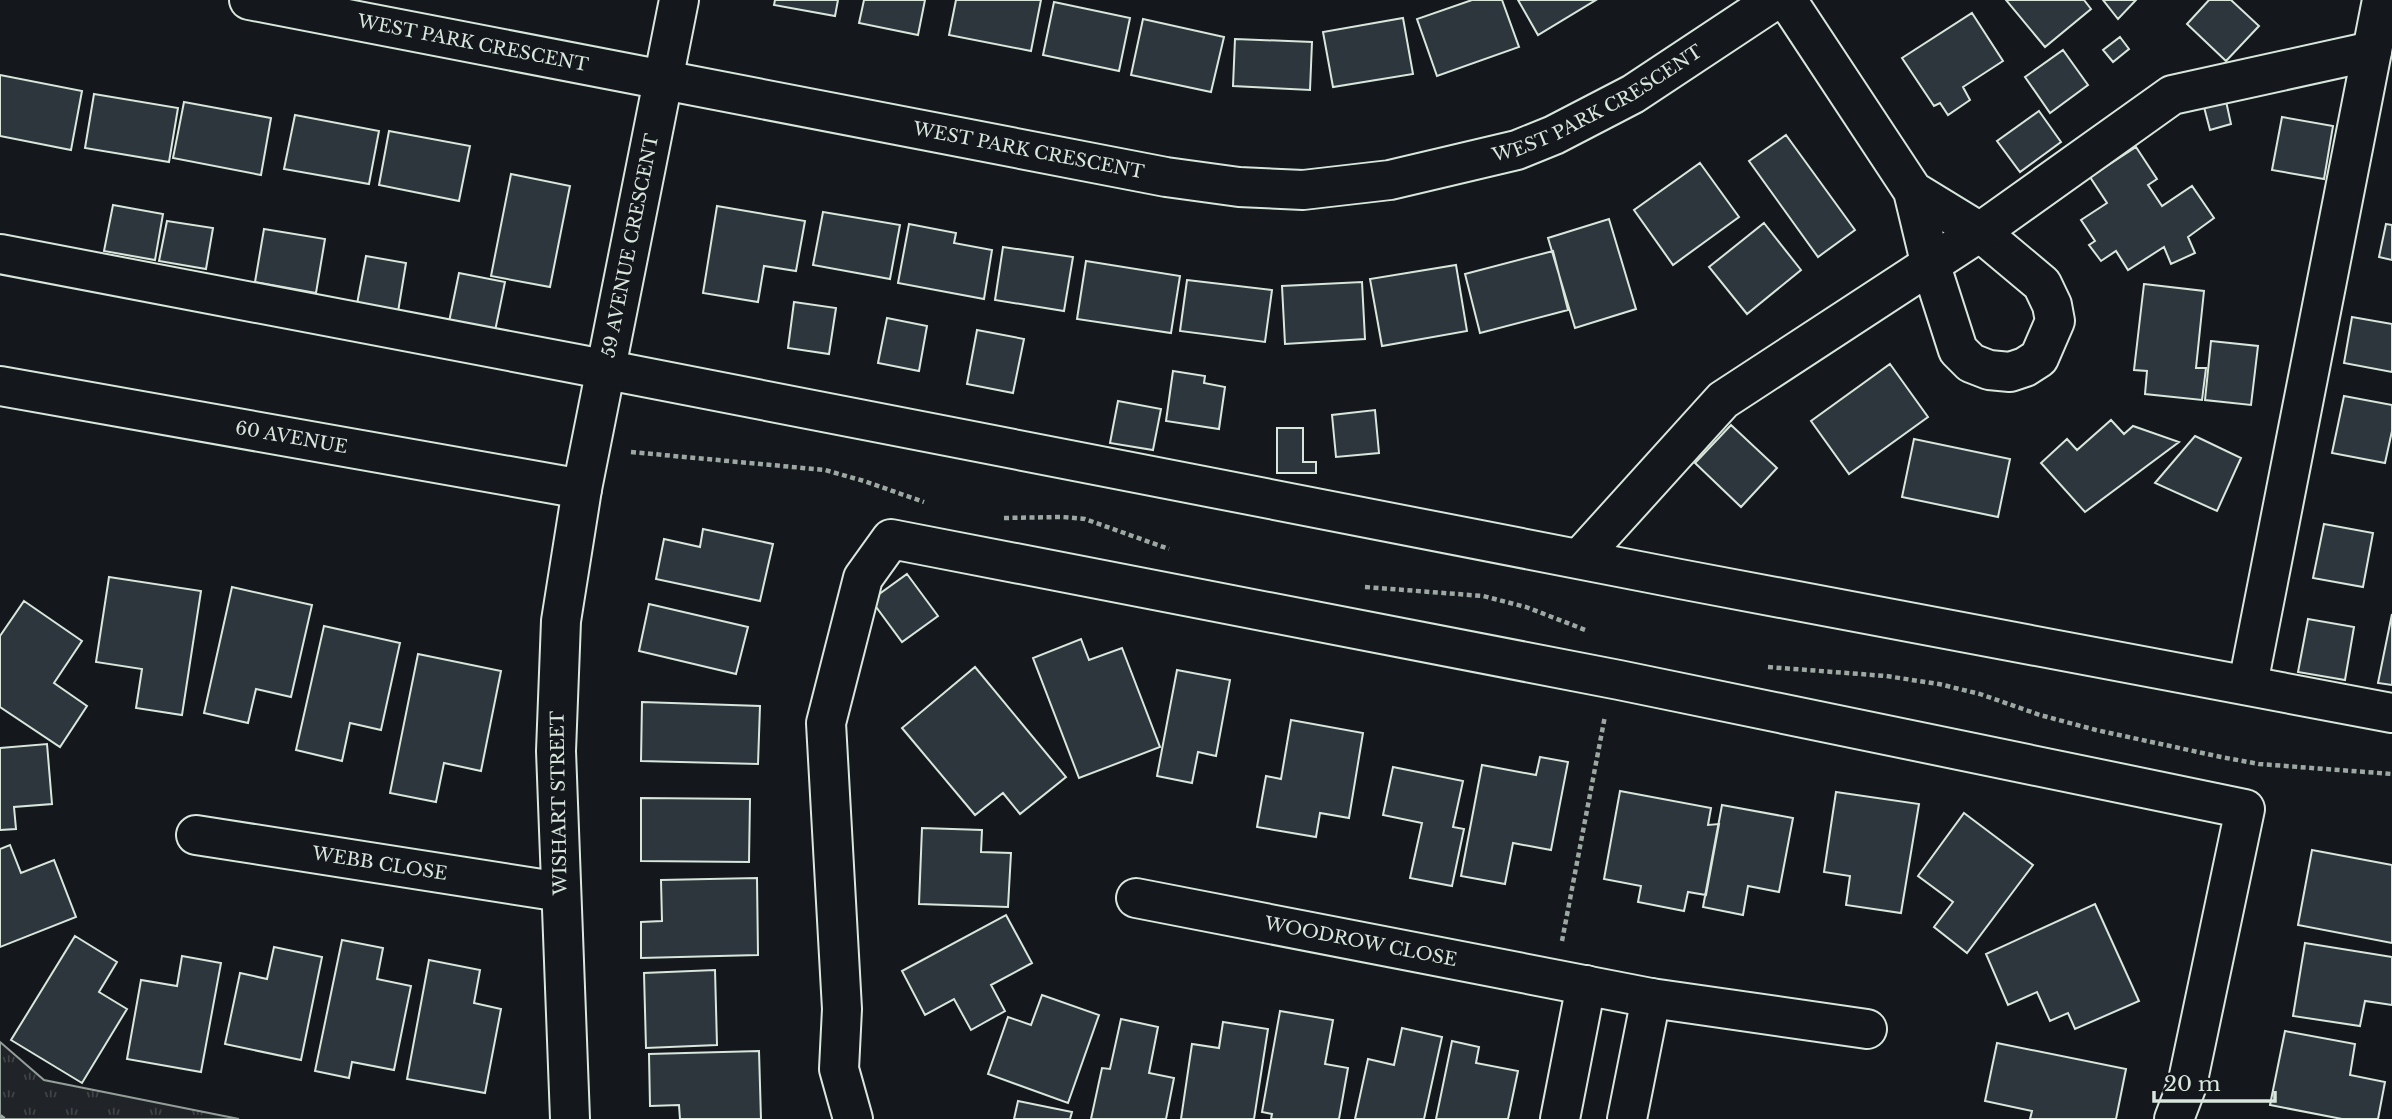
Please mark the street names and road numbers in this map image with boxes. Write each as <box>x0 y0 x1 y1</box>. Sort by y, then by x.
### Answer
street label: WEST PARK CRESCENT <box>355 10 591 76</box>
street label: WEST PARK CRESCENT <box>1489 40 1707 167</box>
street label: WEST PARK CRESCENT <box>910 117 1146 184</box>
street label: 59 AVENUE CRESCENT <box>597 131 663 360</box>
street label: 60 AVENUE <box>234 417 349 458</box>
street label: WISHART STREET <box>546 710 572 896</box>
street label: WEBB CLOSE <box>310 842 449 885</box>
street label: WOODROW CLOSE <box>1262 912 1459 971</box>

